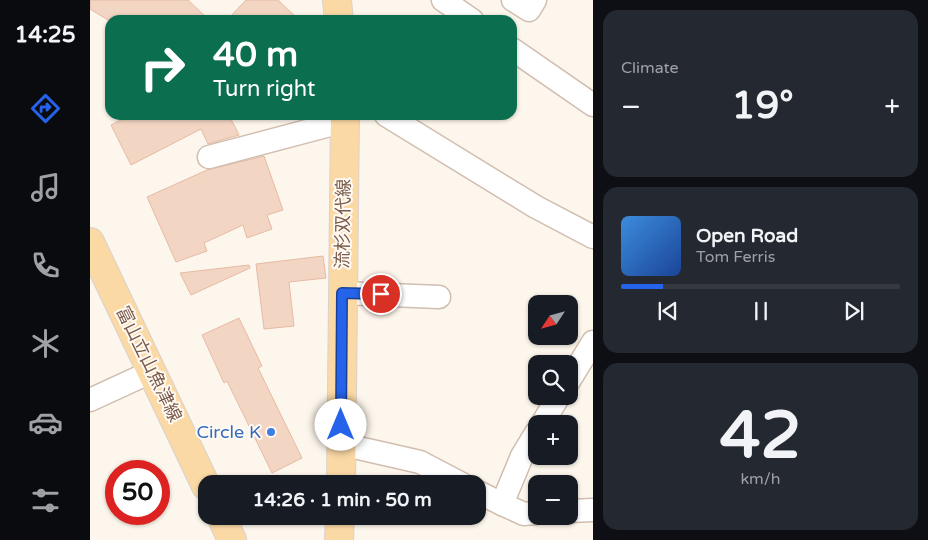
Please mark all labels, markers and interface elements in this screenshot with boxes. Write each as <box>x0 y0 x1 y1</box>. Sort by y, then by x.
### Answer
text: 14:25 <box>15 22 75 48</box>
text: 40 m <box>213 34 298 76</box>
icon: right <box>130 35 195 100</box>
text: Climate <box>621 58 679 78</box>
text: Turn right <box>213 76 315 102</box>
text: 19° <box>732 83 794 129</box>
text: − <box>621 90 641 124</box>
text: + <box>884 90 900 124</box>
icon: directions <box>28 91 63 126</box>
icon: music <box>28 170 63 205</box>
street label: 流杉双代線 <box>331 179 355 269</box>
text: Open Road <box>696 225 798 247</box>
text: Tom Ferris <box>696 247 775 267</box>
icon: phone <box>28 248 63 283</box>
pin <box>360 273 402 315</box>
icon: arrive <box>367 280 395 308</box>
north arrow <box>528 295 578 345</box>
map controls <box>528 295 578 525</box>
icon: previous <box>654 297 682 325</box>
icon: pause <box>747 297 775 325</box>
icon: next <box>840 297 868 325</box>
street label: 富山立山魚津線 <box>111 303 187 425</box>
icon: climate <box>28 326 63 361</box>
button: search <box>528 355 578 405</box>
text: 42 <box>720 397 801 476</box>
position arrow <box>314 398 366 450</box>
icon: car <box>28 405 63 440</box>
button: + <box>528 415 578 465</box>
place label: Circle K <box>196 421 261 443</box>
marker: Circle K <box>265 426 277 438</box>
speed limit sign: 50 <box>105 460 170 525</box>
text: km/h <box>740 469 781 489</box>
button: − <box>528 475 578 525</box>
icon: filters <box>28 483 63 518</box>
text: 14:26 · 1 min · 50 m <box>252 489 432 511</box>

